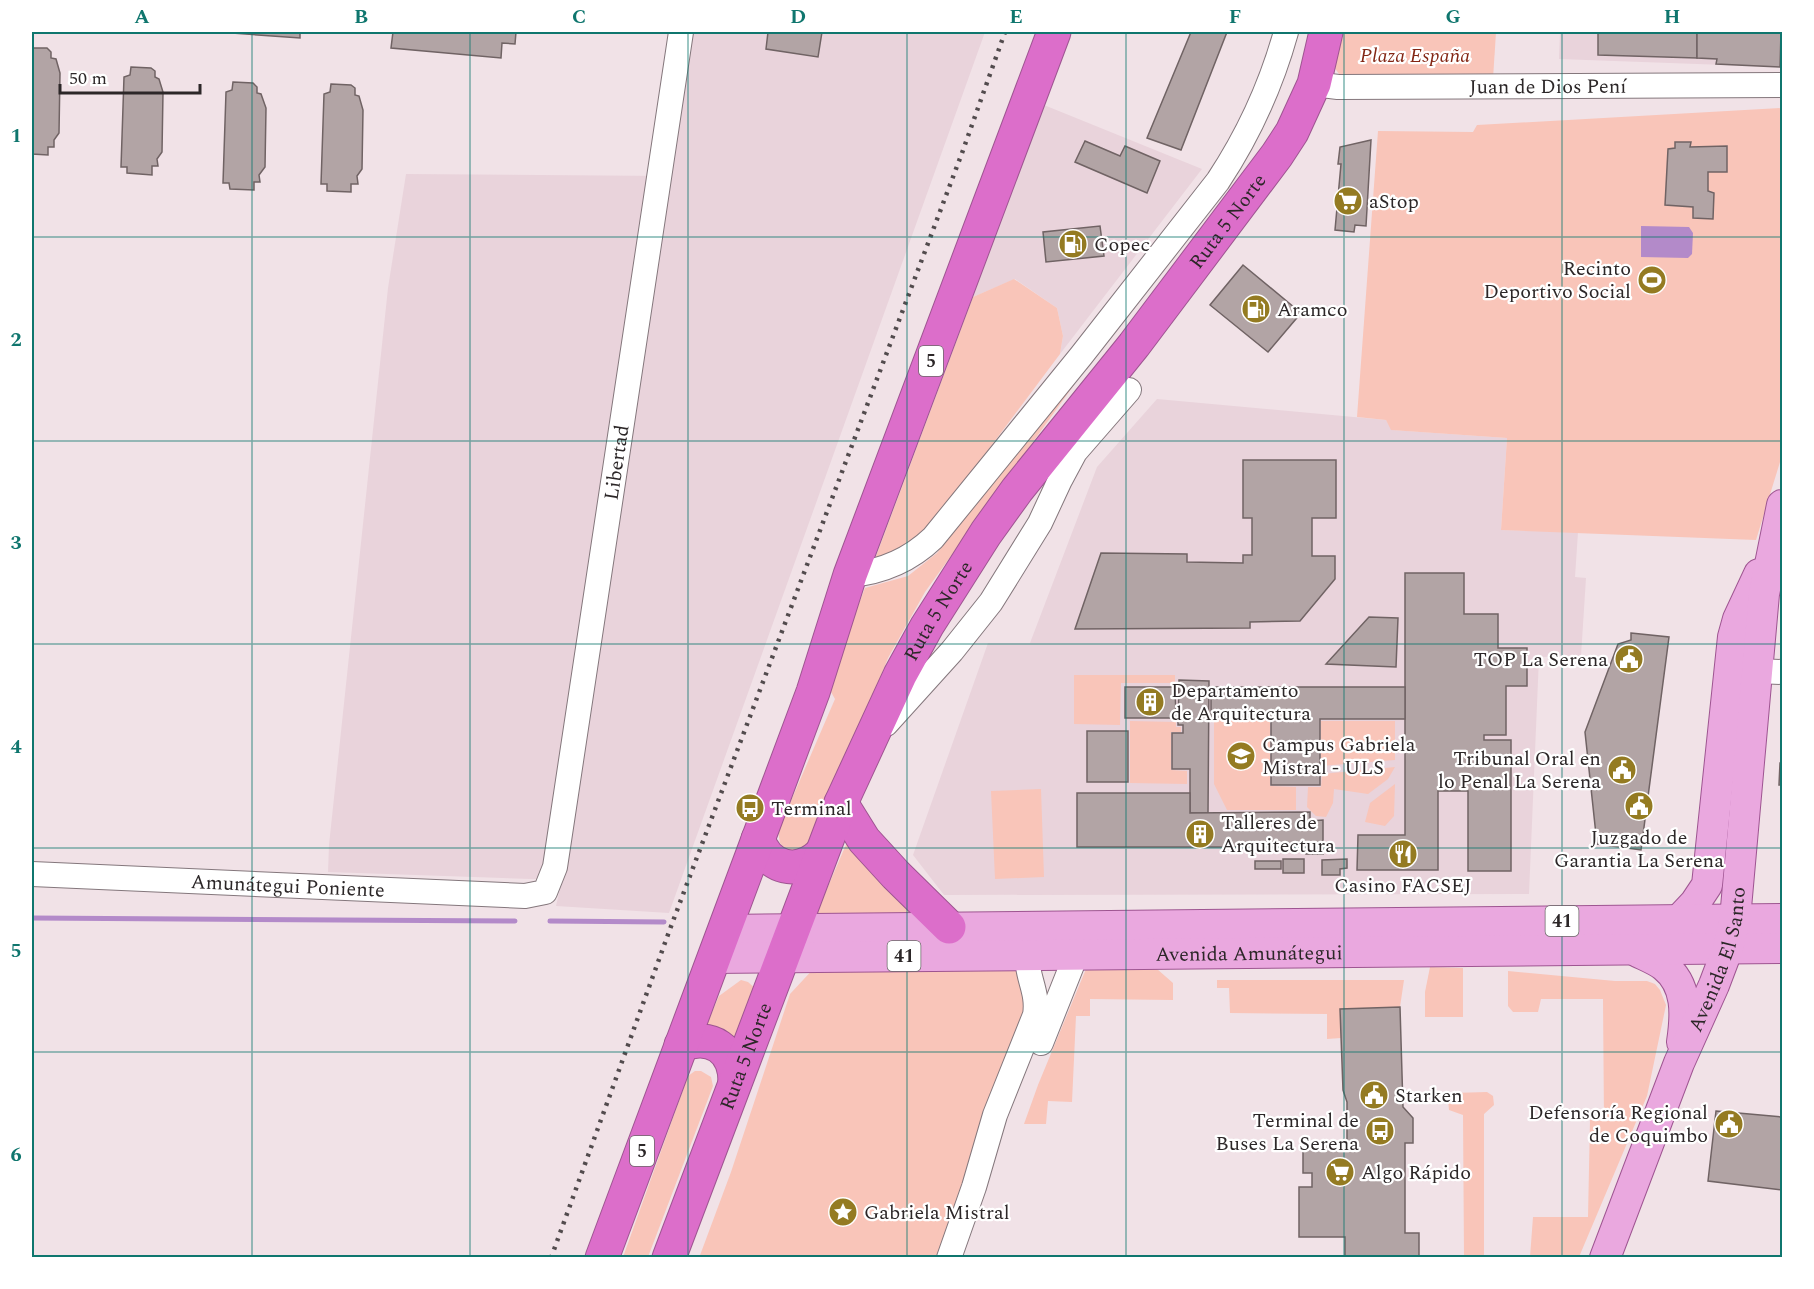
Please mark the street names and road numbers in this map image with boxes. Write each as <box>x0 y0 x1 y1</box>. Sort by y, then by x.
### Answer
street label: Juan de Dios Pení <box>1469 72 1627 102</box>
street label: Ruta 5 Norte <box>1182 167 1274 276</box>
road number: 5 <box>919 346 943 376</box>
street label: Libertad <box>597 423 638 502</box>
street label: Ruta 5 Norte <box>897 555 981 667</box>
street label: Amunátegui Poniente <box>190 867 385 906</box>
street label: Avenida El Santo <box>1681 886 1754 1037</box>
road number: 41 <box>1546 906 1578 936</box>
street label: Avenida Amunátegui <box>1155 938 1343 970</box>
road number: 41 <box>888 941 920 971</box>
street label: Ruta 5 Norte <box>712 998 780 1114</box>
road number: 5 <box>630 1136 654 1166</box>

